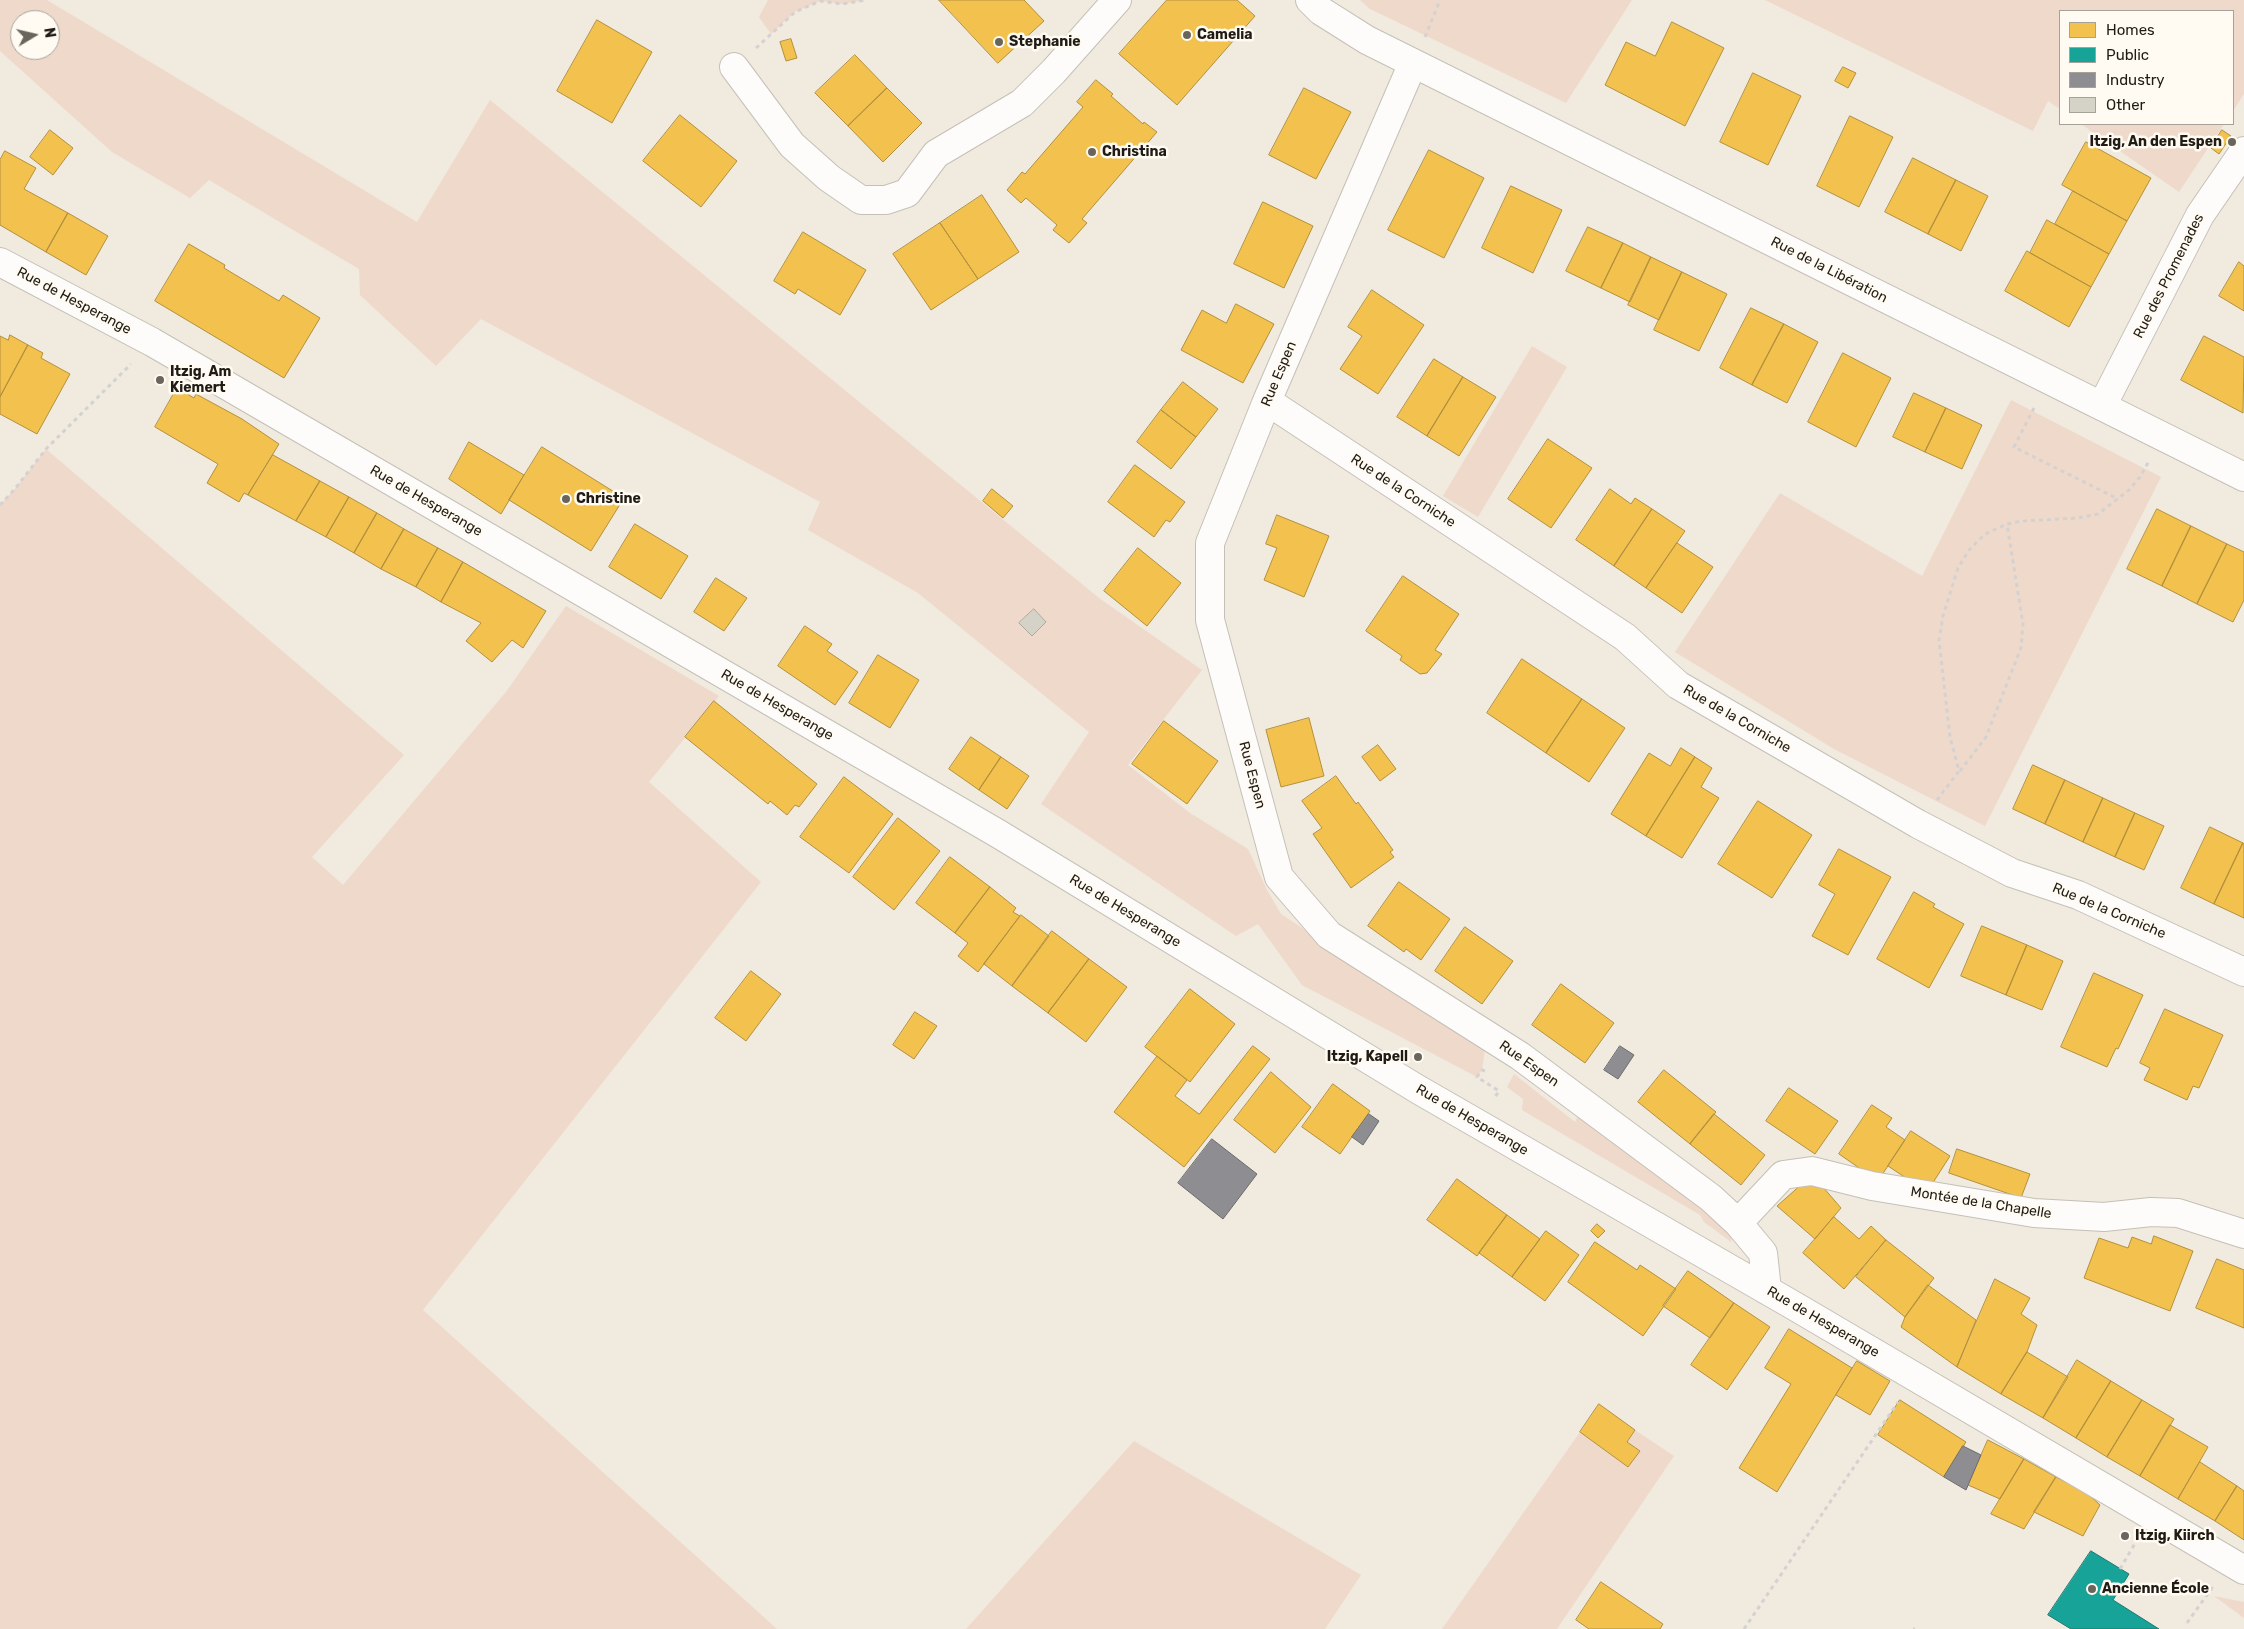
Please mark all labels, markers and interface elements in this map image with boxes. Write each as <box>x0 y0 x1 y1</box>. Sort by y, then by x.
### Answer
north arrow <box>10 10 60 60</box>
legend <box>2059 10 2234 125</box>
text: Homes <box>2106 21 2155 39</box>
text: N <box>40 26 59 39</box>
place label: Camelia <box>1197 27 1252 43</box>
marker: Camelia <box>1181 29 1193 41</box>
place label: Stephanie <box>1009 34 1081 50</box>
marker: Stephanie <box>993 36 1005 48</box>
text: Public <box>2106 46 2149 64</box>
text: Industry <box>2106 71 2165 89</box>
text: Other <box>2106 96 2145 114</box>
place label: Itzig, An den Espen <box>2089 134 2222 150</box>
marker: Itzig, An den Espen <box>2226 136 2238 148</box>
place label: Christina <box>1102 144 1167 160</box>
marker: Christina <box>1086 146 1098 158</box>
street label: Rue des Promenades <box>2130 211 2208 341</box>
street label: Rue de la Libération <box>1768 233 1890 307</box>
street label: Rue de Hesperange <box>14 264 134 338</box>
street label: Rue Espen <box>1258 339 1300 409</box>
place label: Itzig, Am Kiemert <box>170 364 231 397</box>
marker: Itzig, Am Kiemert <box>154 374 166 386</box>
street label: Rue de la Corniche <box>1347 451 1459 531</box>
street label: Rue de Hesperange <box>367 462 485 540</box>
place label: Christine <box>576 491 641 507</box>
marker: Christine <box>560 493 572 505</box>
street label: Rue de Hesperange <box>718 666 836 744</box>
street label: Rue de la Corniche <box>1680 681 1794 757</box>
street label: Rue Espen <box>1235 739 1269 811</box>
street label: Rue de Hesperange <box>1066 871 1184 951</box>
street label: Rue de la Corniche <box>2050 879 2168 943</box>
street label: Rue Espen <box>1496 1037 1562 1091</box>
place label: Itzig, Kapell <box>1327 1049 1408 1065</box>
marker: Itzig, Kapell <box>1412 1051 1424 1063</box>
street label: Rue de Hesperange <box>1413 1081 1531 1159</box>
street label: Montée de la Chapelle <box>1909 1184 2053 1222</box>
street label: Rue de Hesperange <box>1764 1283 1882 1361</box>
place label: Itzig, Kiirch <box>2135 1528 2215 1544</box>
marker: Itzig, Kiirch <box>2119 1530 2131 1542</box>
place label: Ancienne École <box>2102 1581 2209 1597</box>
marker: Ancienne École <box>2086 1583 2098 1595</box>

